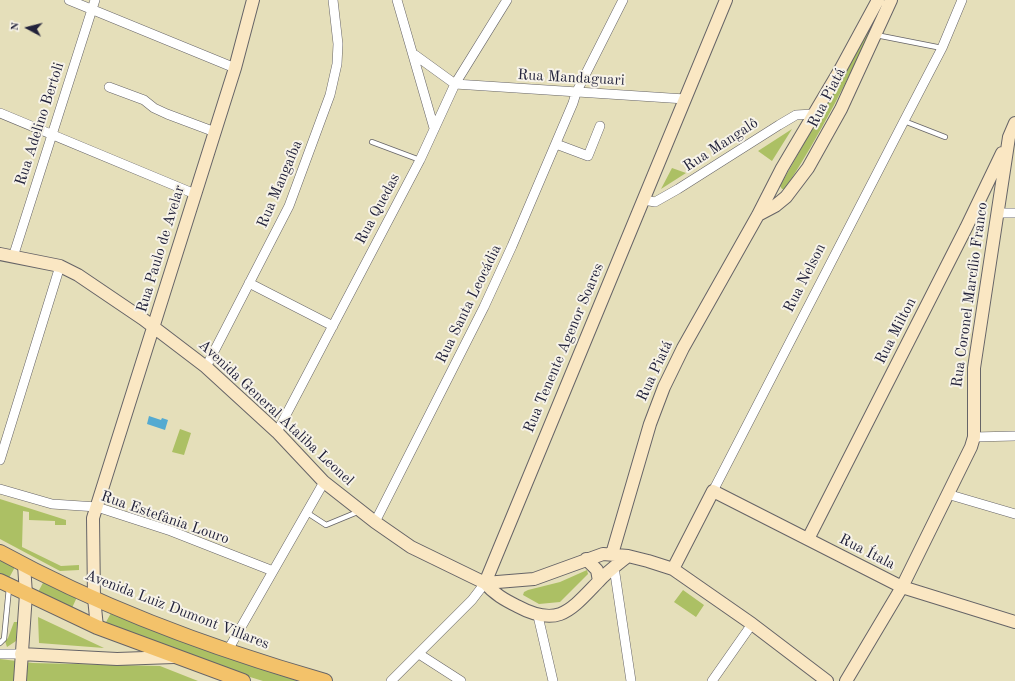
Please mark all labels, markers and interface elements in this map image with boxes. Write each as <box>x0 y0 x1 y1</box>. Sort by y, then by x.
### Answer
north arrow <box>8 8 48 48</box>
text: N <box>10 22 22 31</box>
street label: Rua Adelino Bertoli <box>12 60 68 188</box>
street label: Rua Piatá <box>804 65 850 131</box>
street label: Rua Mandaguari <box>517 66 625 90</box>
street label: Rua Mangalô <box>680 114 762 176</box>
street label: Rua Mangaíba <box>254 138 306 230</box>
street label: Rua Quedas <box>352 171 404 247</box>
street label: Rua Paulo de Avelar <box>133 183 189 315</box>
street label: Rua Coronel Marcílio Franco <box>948 201 992 389</box>
street label: Rua Nelson <box>780 241 830 315</box>
street label: Rua Santa Leocádia <box>432 242 506 366</box>
street label: Rua Tenente Agenor Soares <box>520 261 608 435</box>
street label: Rua Milton <box>872 295 920 367</box>
street label: Avenida General Ataliba Leonel <box>195 336 357 490</box>
street label: Rua Piatá <box>633 338 677 404</box>
street label: Rua Estefânia Louro <box>98 488 232 548</box>
street label: Rua Ítala <box>836 530 898 574</box>
street label: Avenida Luiz Dumont Villares <box>82 567 272 653</box>

